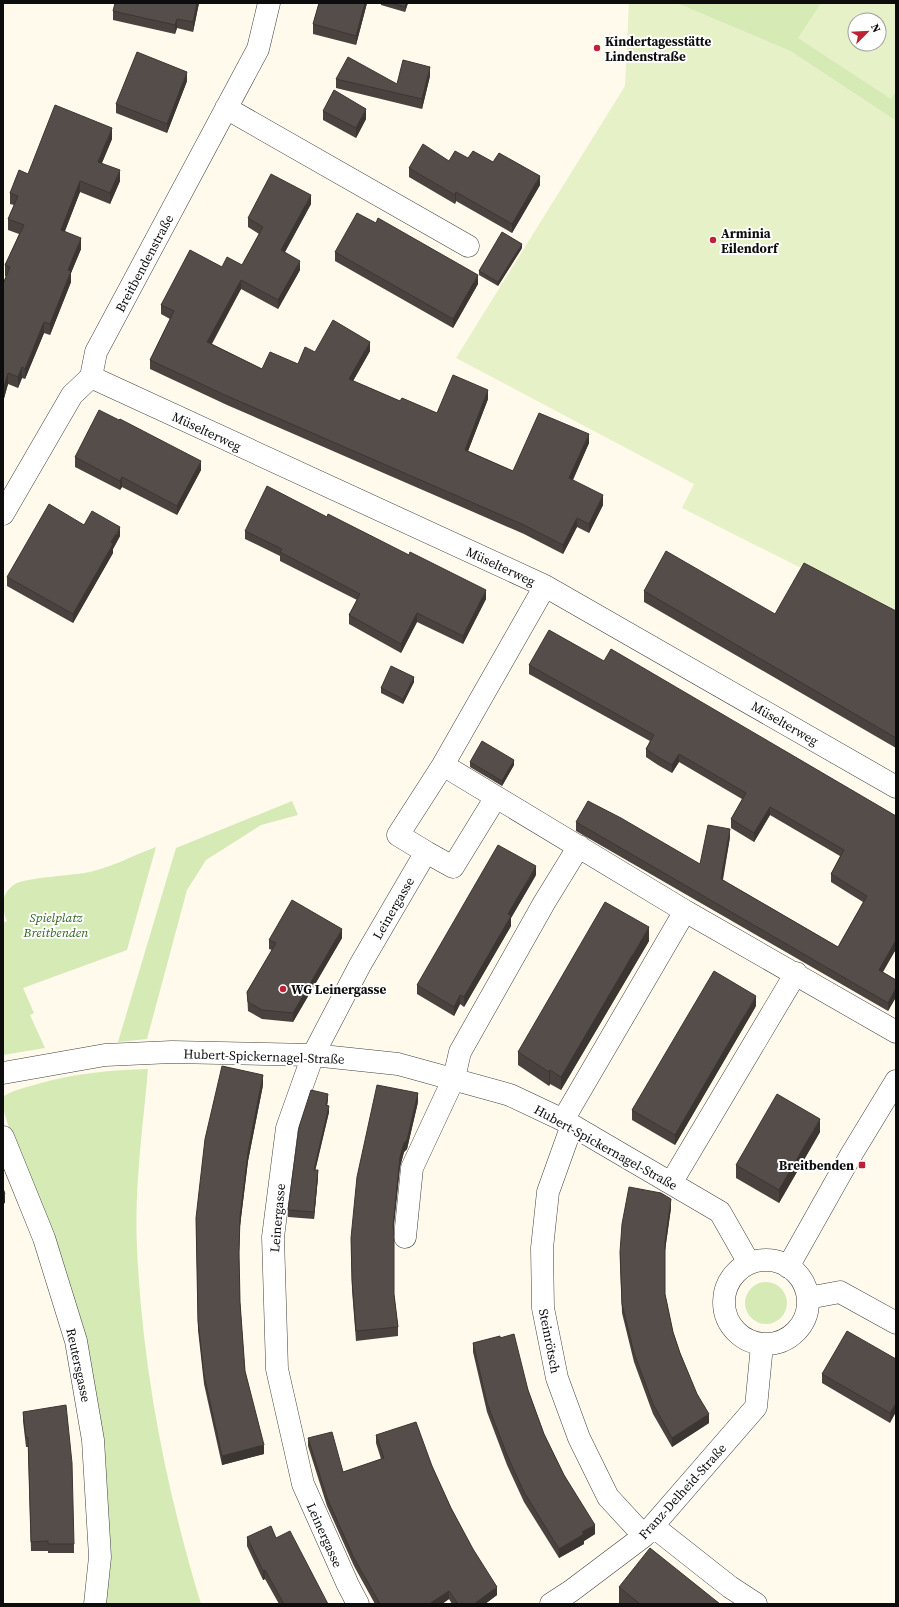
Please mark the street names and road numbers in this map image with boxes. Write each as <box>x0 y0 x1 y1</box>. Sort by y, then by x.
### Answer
street label: Breitbendenstraße <box>112 211 178 315</box>
street label: Müselterweg <box>169 408 244 455</box>
street label: Müselterweg <box>463 543 538 590</box>
street label: Müselterweg <box>748 697 822 750</box>
street label: Leinergasse <box>369 874 418 942</box>
street label: Hubert-Spickernagel-Straße <box>183 1045 345 1068</box>
street label: Hubert-Spickernagel-Straße <box>531 1101 681 1194</box>
street label: Leinergasse <box>266 1183 289 1253</box>
street label: Steinrötsch <box>535 1307 564 1375</box>
street label: Reutersgasse <box>62 1326 95 1404</box>
street label: Franz-Delheid-Straße <box>635 1440 730 1543</box>
street label: Leinergasse <box>303 1500 347 1571</box>

